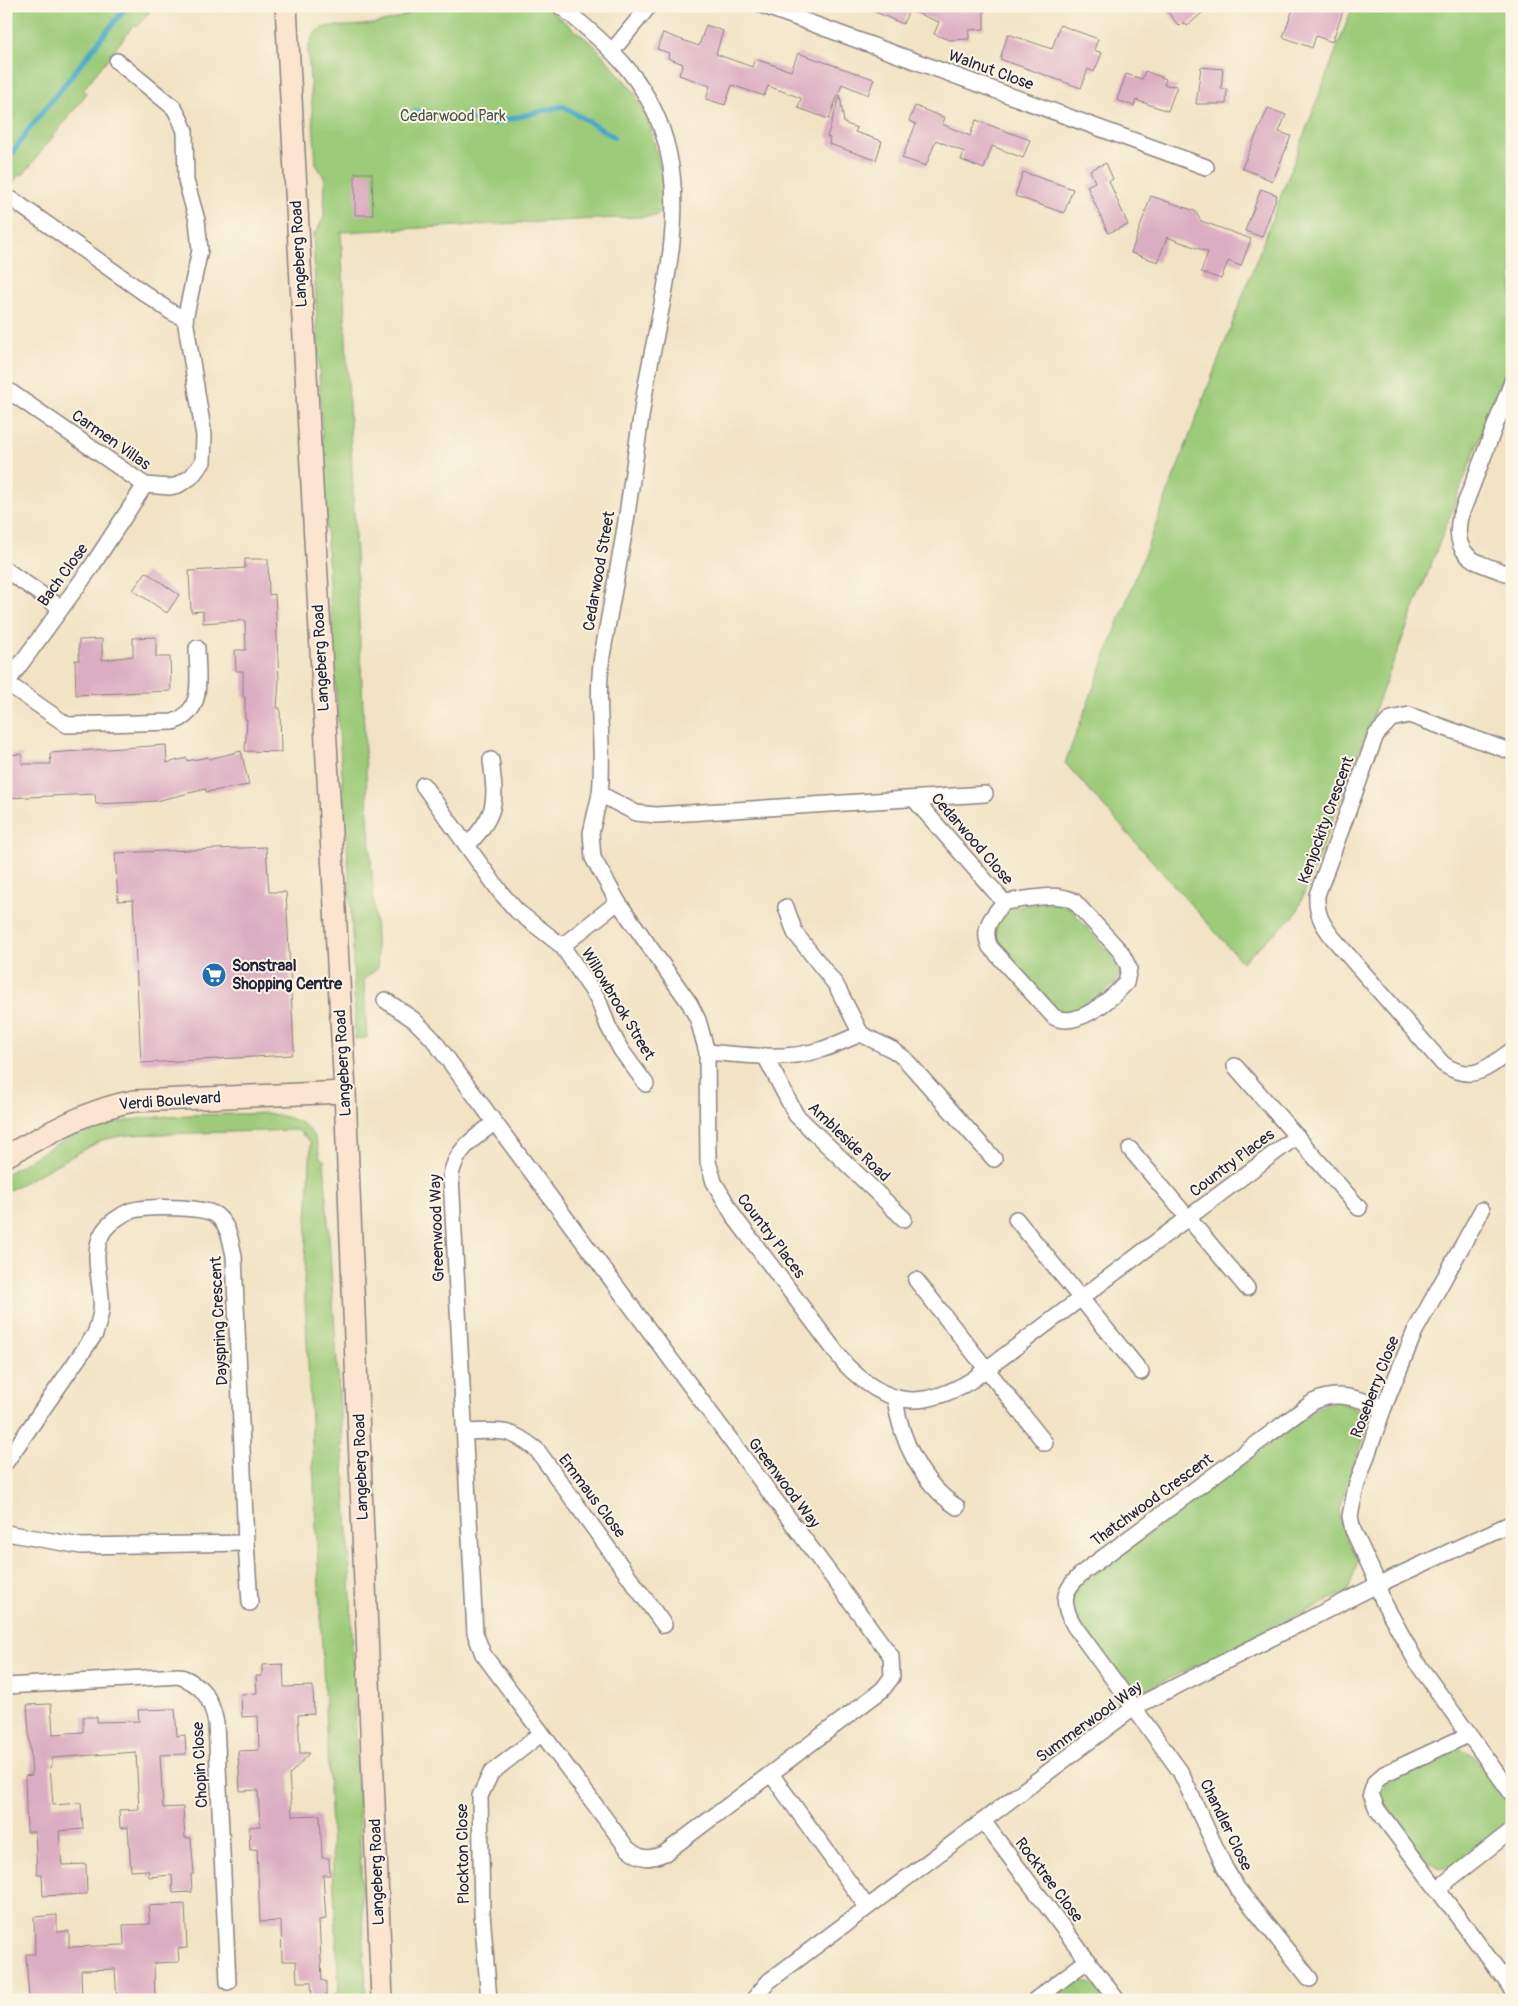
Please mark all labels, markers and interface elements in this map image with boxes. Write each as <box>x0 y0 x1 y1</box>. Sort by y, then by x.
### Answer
street label: Walnut Close <box>946 45 1036 95</box>
park label: Cedarwood Park <box>400 106 506 126</box>
street label: Langeberg Road <box>286 200 312 308</box>
street label: Carmen Villas <box>68 405 154 475</box>
street label: Cedarwood Street <box>579 509 619 633</box>
street label: Bach Close <box>33 540 93 610</box>
street label: Langeberg Road <box>308 604 334 712</box>
street label: Kenjockity Crescent <box>1294 753 1359 887</box>
street label: Cedarwood Close <box>927 789 1017 889</box>
street label: Willowbrook Street <box>577 944 660 1064</box>
place label: Sonstraal Shopping Centre <box>232 956 343 994</box>
supermarket icon: Sonstraal Shopping Centre <box>201 962 227 988</box>
street label: Langeberg Road <box>330 1009 356 1117</box>
street label: Verdi Boulevard <box>118 1087 222 1115</box>
street label: Ambleside Road <box>804 1098 894 1186</box>
street label: Country Places <box>1186 1125 1278 1201</box>
street label: Greenwood Way <box>425 1174 449 1282</box>
street label: Country Places <box>733 1190 809 1282</box>
street label: Dayspring Crescent <box>206 1255 232 1386</box>
street label: Roseberry Close <box>1346 1333 1404 1441</box>
street label: Langeberg Road <box>349 1413 373 1521</box>
street label: Greenwood Way <box>744 1434 825 1532</box>
street label: Thatchwood Crescent <box>1087 1449 1217 1551</box>
street label: Emmaus Close <box>554 1450 630 1542</box>
street label: Summerwood Way <box>1032 1677 1146 1767</box>
street label: Chopin Close <box>188 1721 212 1809</box>
street label: Chandler Close <box>1195 1776 1257 1874</box>
street label: Plockton Close <box>452 1803 474 1905</box>
street label: Langeberg Road <box>365 1818 389 1926</box>
street label: Rocktree Close <box>1011 1834 1087 1926</box>

